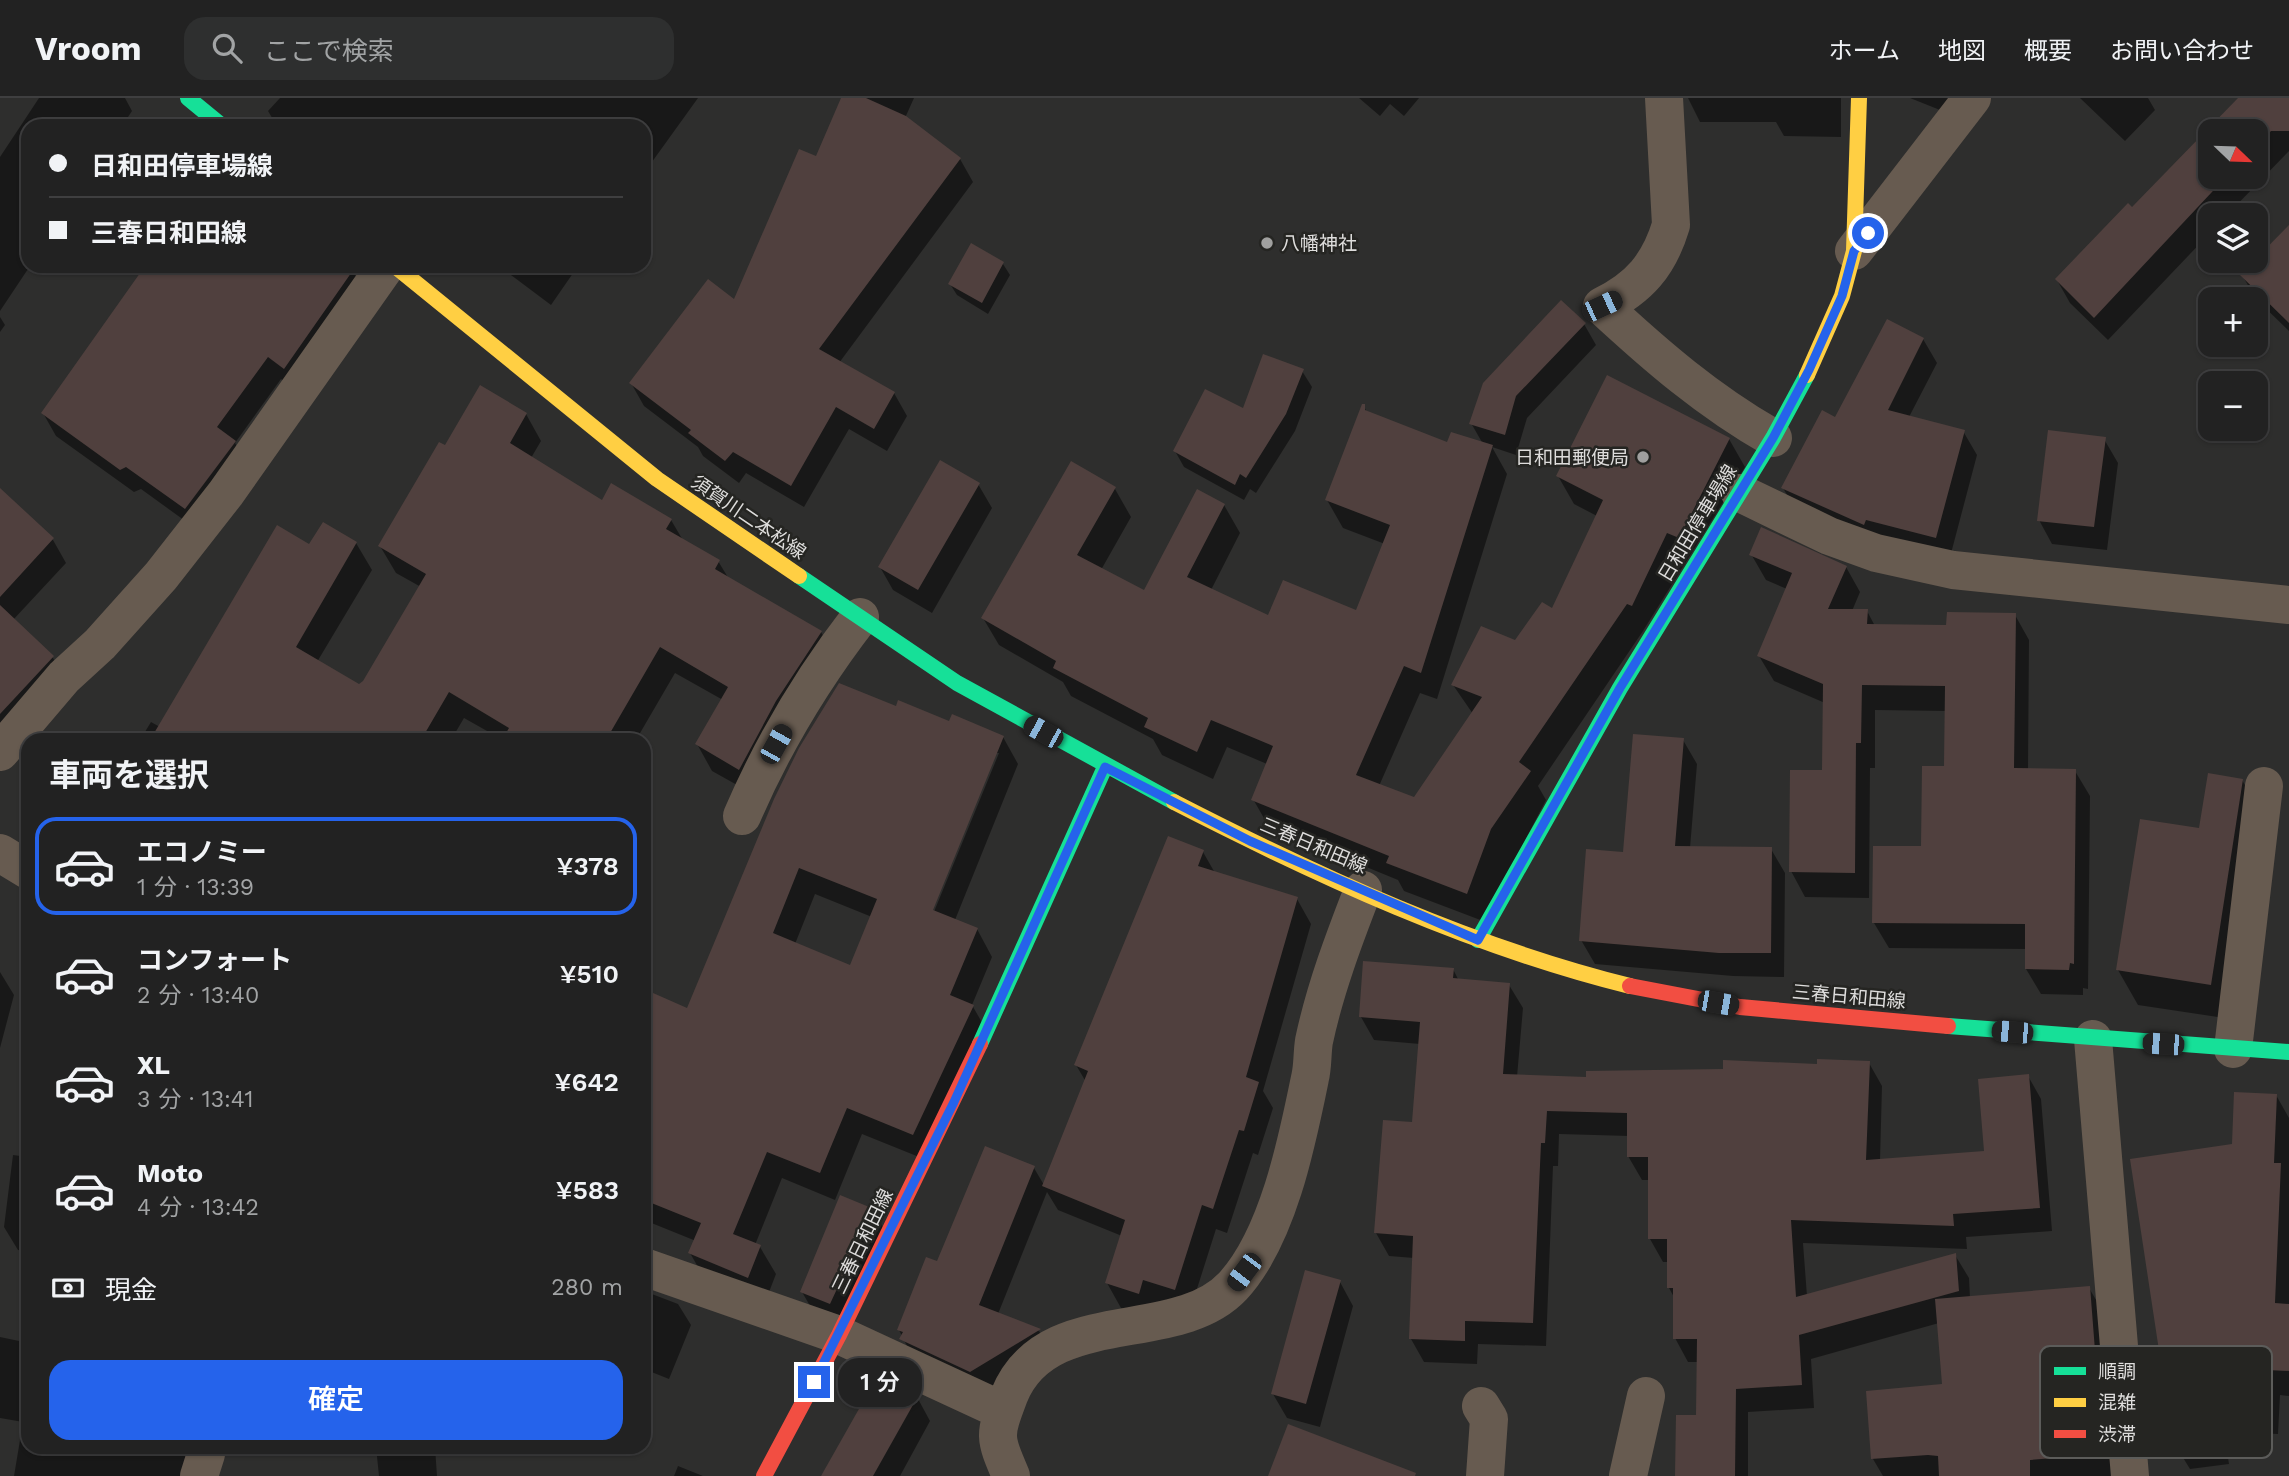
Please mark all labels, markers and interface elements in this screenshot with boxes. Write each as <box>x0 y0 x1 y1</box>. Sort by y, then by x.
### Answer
search box <box>184 17 674 80</box>
text: Vroom <box>35 29 142 68</box>
icon: search <box>208 29 246 67</box>
text: ここで検索 <box>264 36 394 66</box>
text: ホーム <box>1829 37 1900 65</box>
text: 地図 <box>1938 37 1986 65</box>
text: 概要 <box>2024 37 2072 65</box>
text: お問い合わせ <box>2110 37 2254 65</box>
north arrow <box>2198 119 2268 189</box>
map controls <box>2198 119 2268 441</box>
text: 日和田停車場線 <box>91 151 273 181</box>
button: layers <box>2198 203 2268 273</box>
route start <box>1852 217 1884 249</box>
text: 三春日和田線 <box>91 218 247 248</box>
place label: 八幡神社 <box>1281 232 1357 255</box>
marker: 八幡神社 <box>1259 235 1275 251</box>
button: + <box>2198 287 2268 357</box>
car <box>1579 288 1626 324</box>
button: − <box>2198 371 2268 441</box>
place label: 日和田郵便局 <box>1515 446 1629 469</box>
marker: 日和田郵便局 <box>1635 449 1651 465</box>
street label: 日和田停車場線 <box>1653 460 1742 586</box>
street label: 須賀川二本松線 <box>687 471 810 564</box>
car <box>1020 713 1067 751</box>
car <box>757 721 796 767</box>
text: 車両を選択 <box>49 756 209 794</box>
street label: 三春日和田線 <box>1257 813 1371 878</box>
icon: car <box>53 835 116 898</box>
text: エコノミー <box>137 837 267 867</box>
text: ¥378 <box>557 851 619 881</box>
text: 1 分 · 13:39 <box>137 874 254 901</box>
icon: car <box>53 943 116 1006</box>
text: コンフォート <box>137 945 292 975</box>
text: ¥510 <box>560 959 619 989</box>
street label: 三春日和田線 <box>1791 980 1907 1013</box>
text: 2 分 · 13:40 <box>137 982 259 1009</box>
car <box>1696 989 1741 1017</box>
car <box>1991 1020 2034 1044</box>
car <box>2142 1032 2185 1056</box>
text: XL <box>137 1050 170 1080</box>
icon: car <box>53 1051 116 1114</box>
text: ¥642 <box>555 1067 619 1097</box>
text: 3 分 · 13:41 <box>137 1086 254 1113</box>
text: Moto <box>137 1158 203 1188</box>
icon: car <box>53 1159 116 1222</box>
text: ¥583 <box>556 1175 619 1205</box>
street label: 三春日和田線 <box>827 1185 898 1297</box>
text: 4 分 · 13:42 <box>137 1194 259 1221</box>
car <box>1223 1249 1266 1295</box>
icon: cash <box>49 1269 87 1307</box>
text: 280 m <box>551 1274 623 1301</box>
text: 現金 <box>105 1275 157 1305</box>
legend <box>2040 1346 2272 1458</box>
callout: 1 分 <box>838 1358 922 1406</box>
button: 確定 <box>49 1360 623 1440</box>
text: 順調 <box>2098 1360 2136 1383</box>
route end <box>798 1366 830 1398</box>
text: 1 分 <box>860 1369 900 1396</box>
text: 混雑 <box>2098 1391 2136 1414</box>
text: 渋滞 <box>2098 1423 2136 1446</box>

